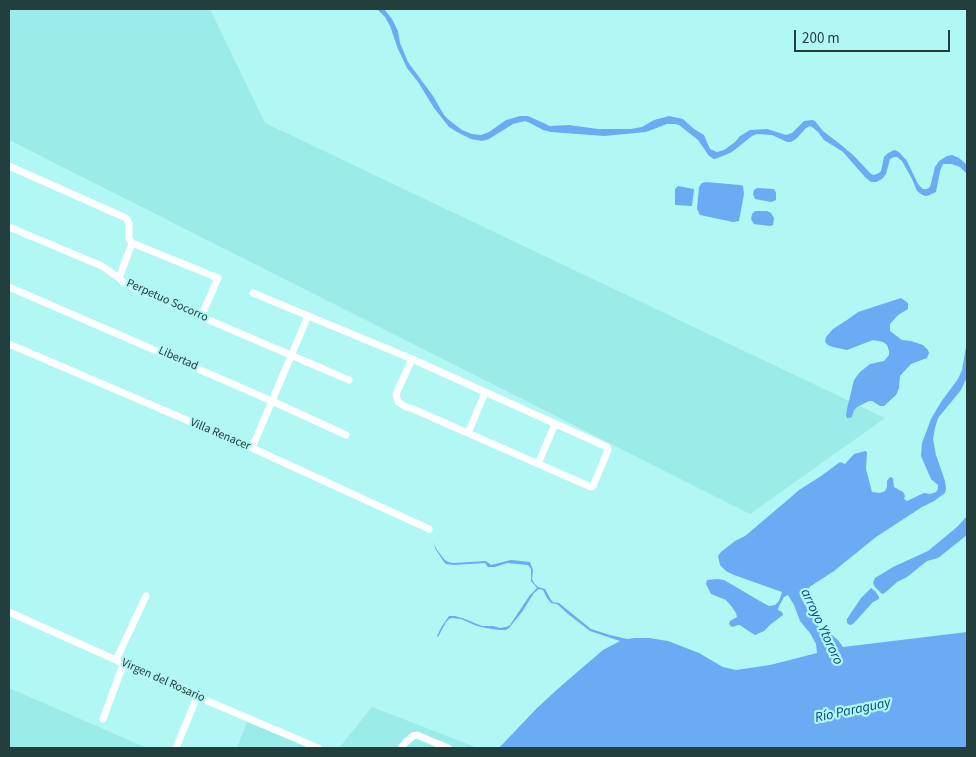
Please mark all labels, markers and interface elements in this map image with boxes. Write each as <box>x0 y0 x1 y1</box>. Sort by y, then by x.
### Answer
scale bar <box>796 20 952 52</box>
text: 200 m <box>802 28 840 49</box>
street label: Perpetuo Socorro <box>124 277 210 325</box>
street label: Libertad <box>156 344 200 374</box>
street label: Villa Renacer <box>188 416 252 454</box>
water label: arroyo Ytororo <box>796 586 846 668</box>
street label: Virgen del Rosario <box>119 656 207 706</box>
water label: Río Paraguay <box>814 695 892 727</box>

